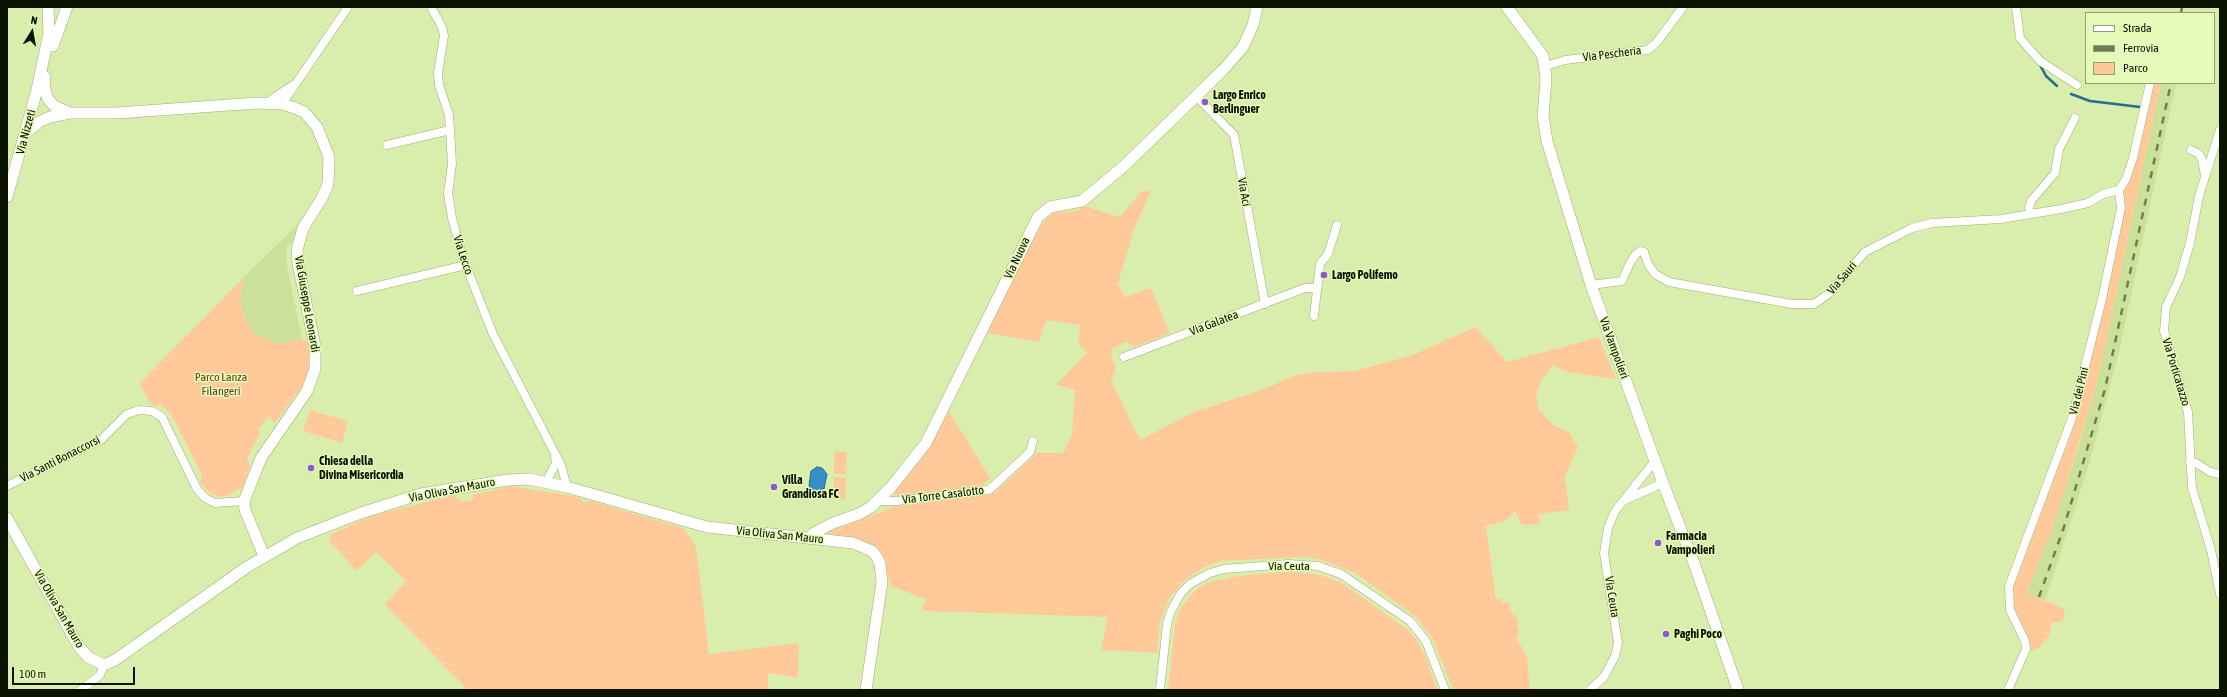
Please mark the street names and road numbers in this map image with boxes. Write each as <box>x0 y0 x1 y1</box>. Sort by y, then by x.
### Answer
street label: Via Pescheria <box>1582 43 1642 65</box>
street label: Via Nizzeti <box>13 108 39 156</box>
street label: Via Aci <box>1234 176 1254 208</box>
street label: Via Lecco <box>450 234 476 276</box>
street label: Via Nuova <box>1001 235 1033 281</box>
street label: Via Giuseppe Leonardi <box>291 254 323 354</box>
street label: Via Sauri <box>1824 259 1860 297</box>
street label: Via Galatea <box>1188 307 1240 339</box>
street label: Via Vampolieri <box>1596 315 1632 381</box>
street label: Via Porticatazzo <box>2159 336 2193 408</box>
street label: Via dei Pini <box>2066 366 2092 416</box>
street label: Via Santi Bonaccorsi <box>18 433 102 485</box>
street label: Via Oliva San Mauro <box>408 475 496 505</box>
street label: Via Torre Casalotto <box>901 483 985 507</box>
street label: Via Oliva San Mauro <box>736 523 824 547</box>
street label: Via Ceuta <box>1268 559 1310 573</box>
street label: Via Oliva San Mauro <box>31 567 87 651</box>
street label: Via Ceuta <box>1602 575 1622 619</box>

